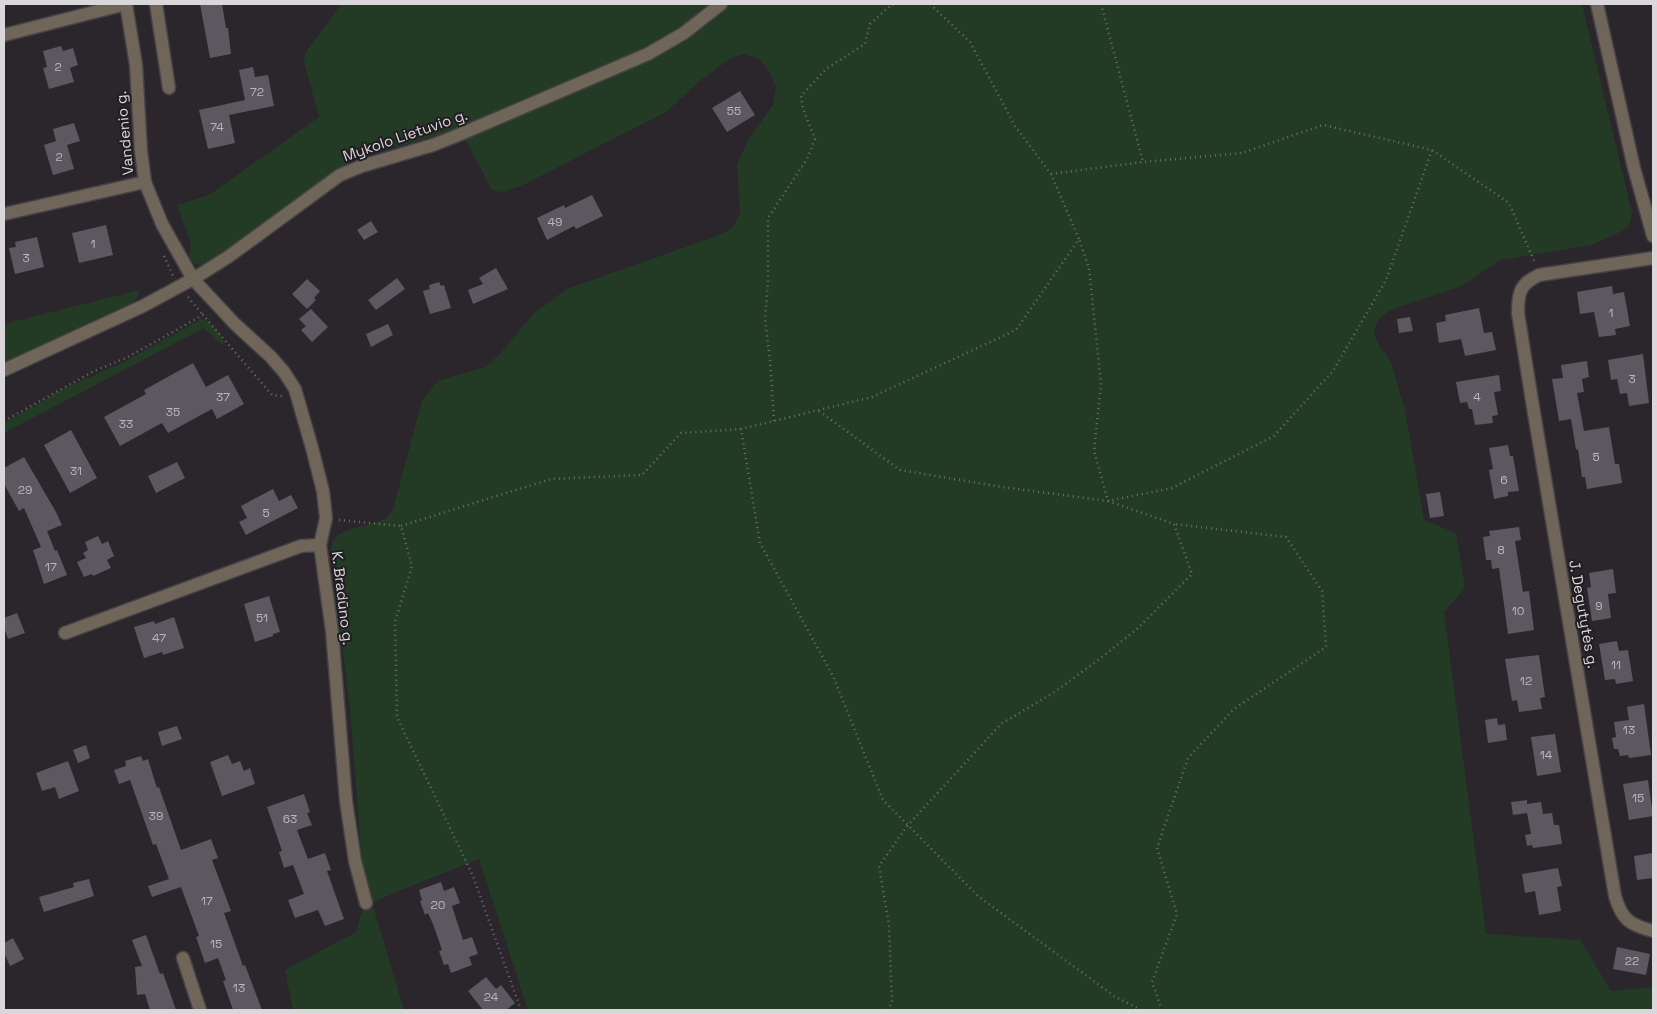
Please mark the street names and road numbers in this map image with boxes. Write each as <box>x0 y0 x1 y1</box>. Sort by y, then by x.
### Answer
street label: Vandenio g. <box>111 90 137 176</box>
street label: Mykolo Lietuvio g. <box>340 105 470 165</box>
street label: K. Bradūno g. <box>328 550 358 646</box>
street label: J. Degutytės g. <box>1565 558 1603 670</box>

